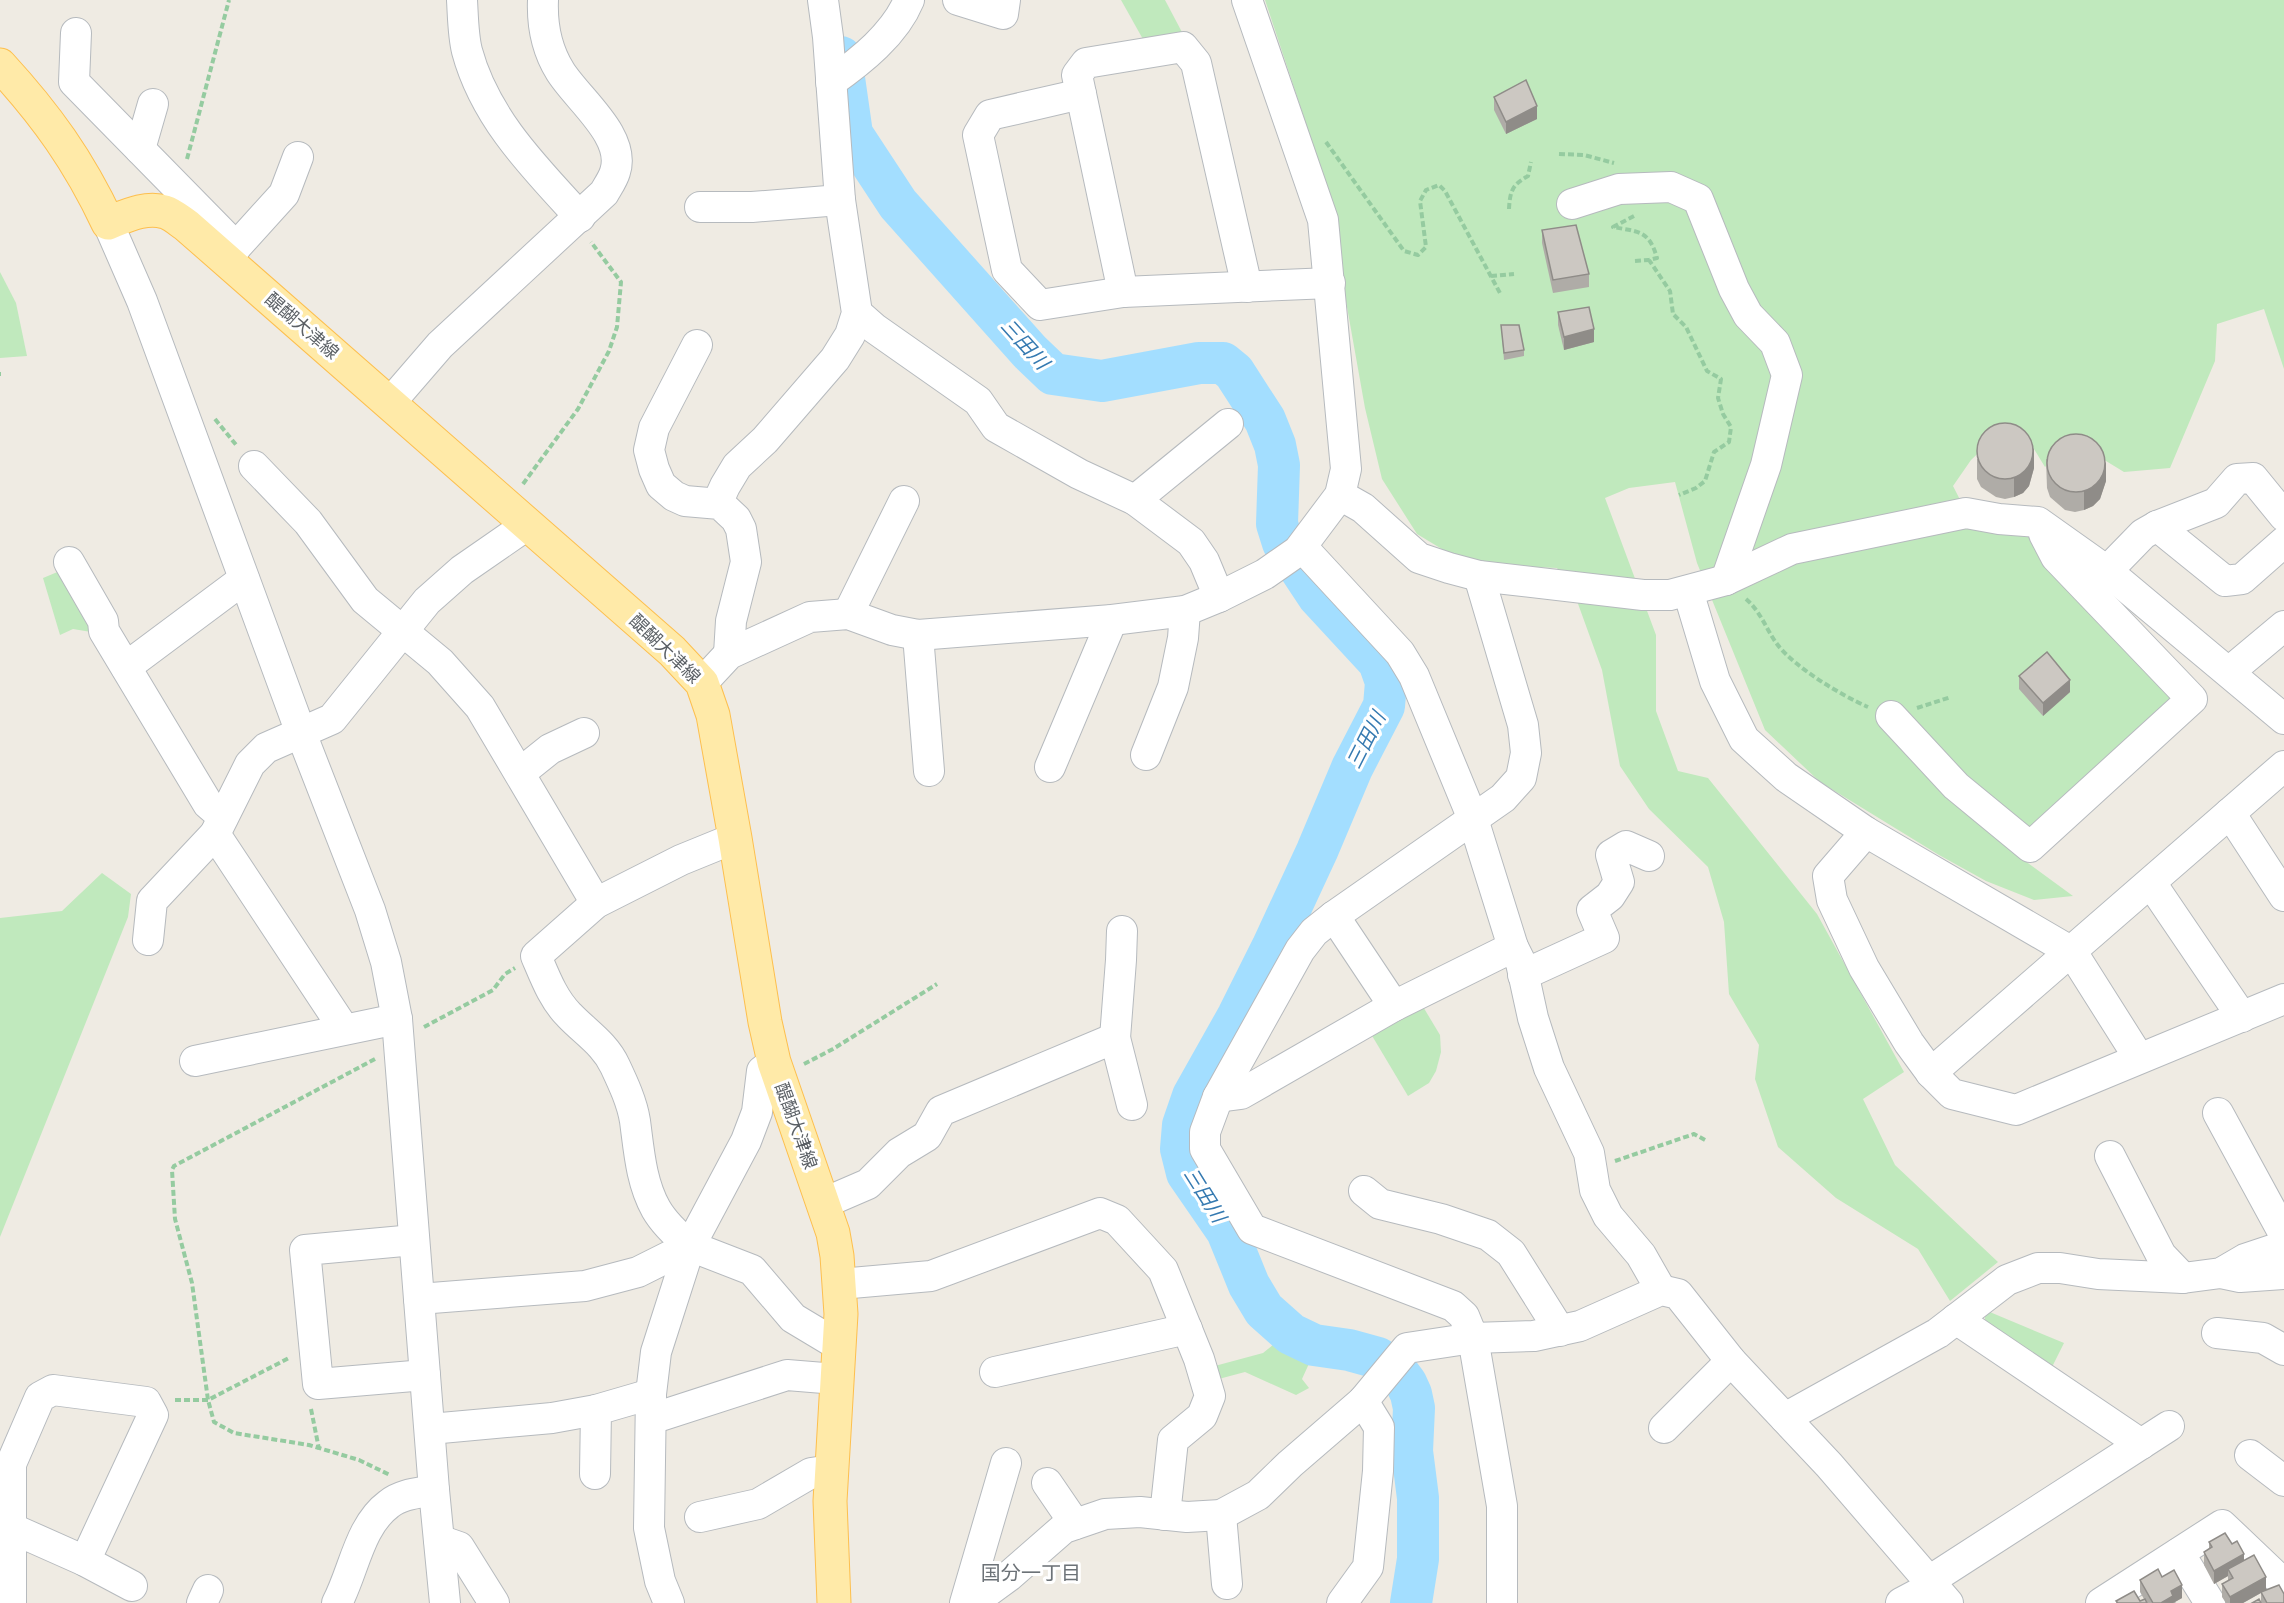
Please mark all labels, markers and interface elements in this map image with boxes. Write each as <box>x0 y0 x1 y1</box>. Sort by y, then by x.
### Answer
street label: 醍醐大津線 <box>261 287 344 364</box>
water label: 三田川 <box>995 313 1056 376</box>
street label: 醍醐大津線 <box>625 609 706 688</box>
water label: 三田川 <box>1341 706 1392 773</box>
street label: 醍醐大津線 <box>770 1080 823 1172</box>
water label: 三田川 <box>1178 1163 1233 1229</box>
district label: 国分一丁目 <box>981 1560 1081 1586</box>

